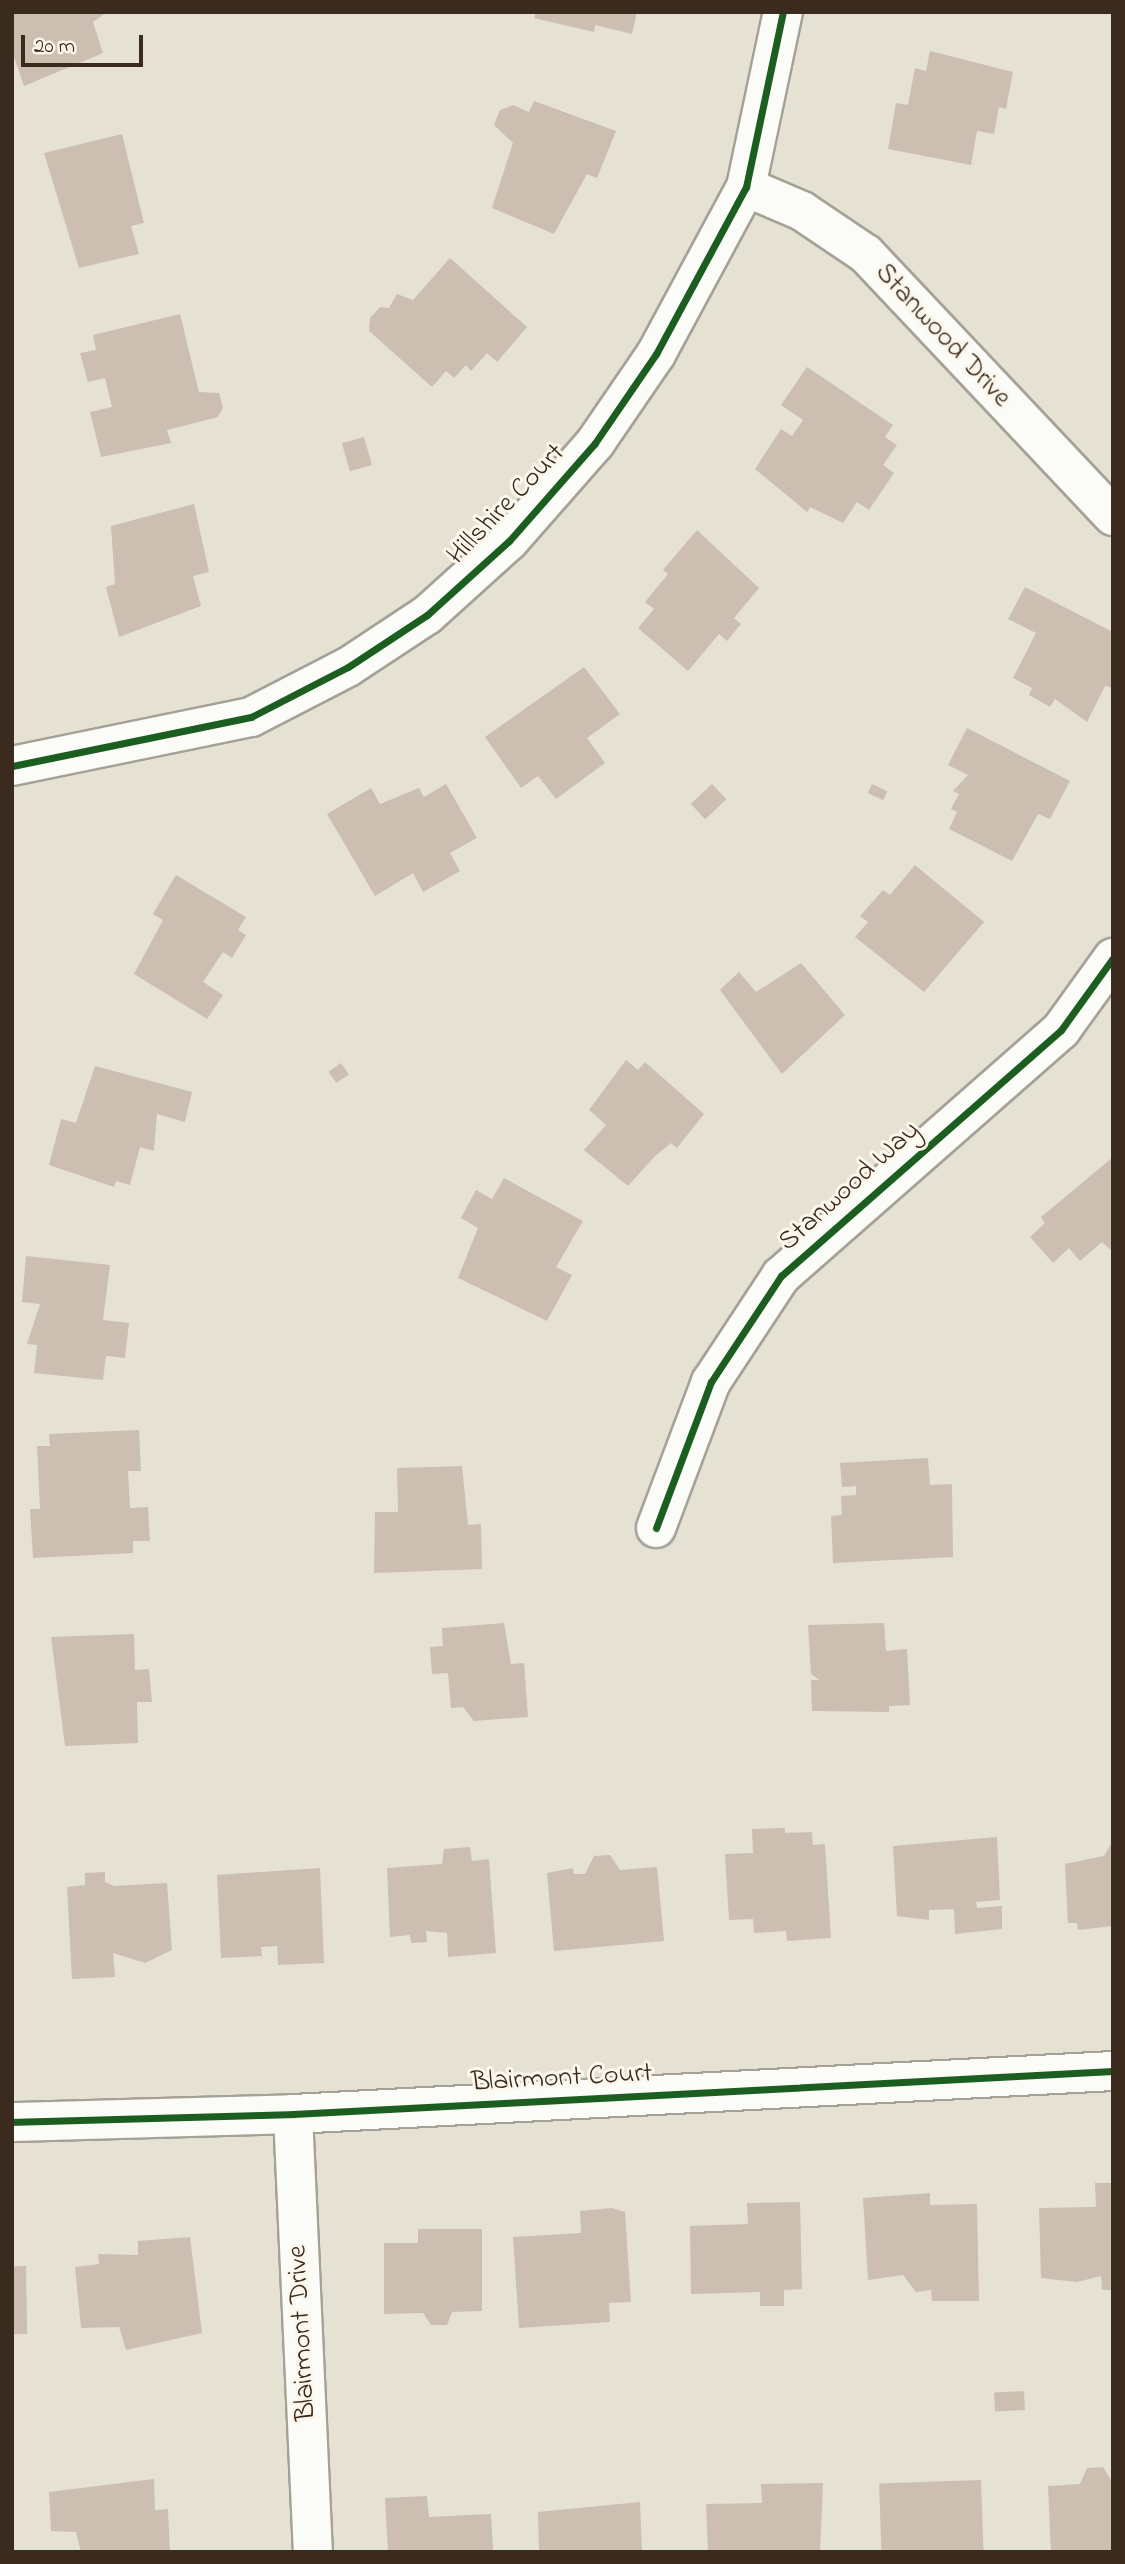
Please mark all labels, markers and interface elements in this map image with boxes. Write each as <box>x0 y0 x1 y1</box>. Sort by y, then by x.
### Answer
scale bar <box>24 21 147 65</box>
text: 20 m <box>34 32 75 62</box>
street label: Stanwood Drive <box>867 257 1017 415</box>
street label: Hillshire Court <box>441 437 573 573</box>
street label: Stanwood Way <box>772 1115 928 1259</box>
street label: Blairmont Court <box>471 2057 653 2101</box>
street label: Blairmont Drive <box>282 2244 324 2422</box>

